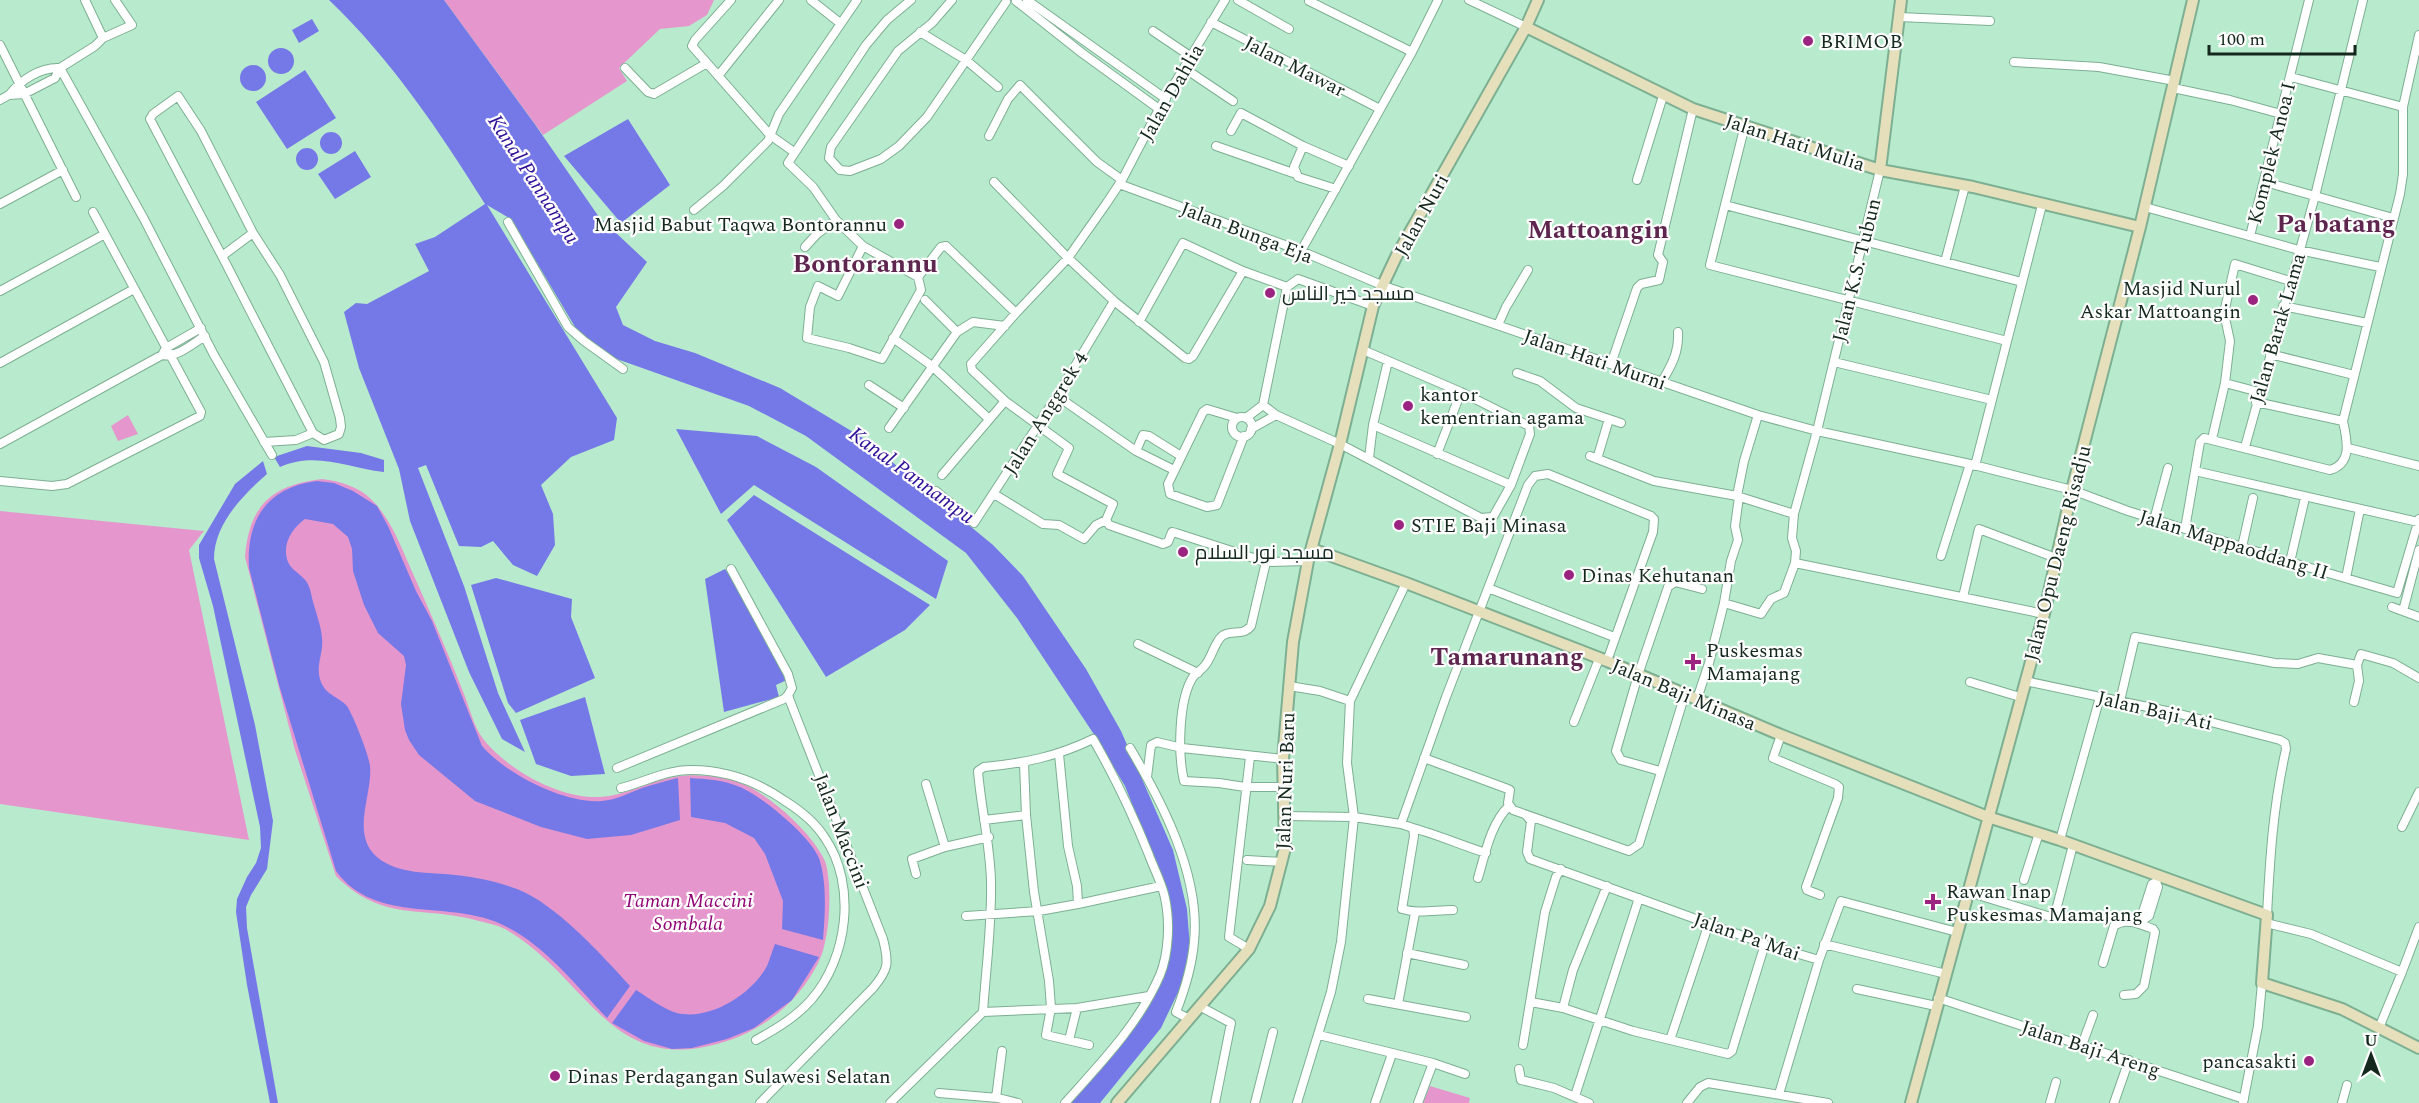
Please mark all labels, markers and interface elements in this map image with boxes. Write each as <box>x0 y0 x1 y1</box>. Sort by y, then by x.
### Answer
scale bar <box>2209 18 2354 56</box>
text: 100 m <box>2218 26 2265 53</box>
place label: BRIMOB <box>1820 27 1903 57</box>
street label: Jalan Mawar <box>1238 28 1351 105</box>
marker: BRIMOB <box>1801 34 1815 48</box>
street label: Jalan Dahlia <box>1132 38 1212 147</box>
street label: Komplek Anoa I <box>2240 79 2304 227</box>
street label: Jalan Hati Mulia <box>1721 106 1869 180</box>
water label: Kanal Pannampu <box>479 108 587 251</box>
street label: Jalan Nuri <box>1387 169 1457 262</box>
street label: Jalan Bunga Eja <box>1176 194 1317 272</box>
street label: Jalan K.S. Tubun <box>1825 195 1889 345</box>
district label: Pa'batang <box>2276 204 2396 244</box>
place label: Masjid Babut Taqwa Bontorannu <box>594 210 887 240</box>
district label: Mattoangin <box>1527 210 1669 250</box>
marker: Masjid Babut Taqwa Bontorannu <box>892 217 906 231</box>
district label: Bontorannu <box>792 244 938 284</box>
street label: Jalan Barak Lama <box>2242 249 2314 407</box>
place label: Masjid Nurul Askar Mattoangin <box>2080 274 2241 327</box>
place label: مسجد خير الناس <box>1282 279 1415 309</box>
marker: مسجد خير الناس <box>1263 286 1277 300</box>
marker: Masjid Nurul Askar Mattoangin <box>2246 293 2260 307</box>
street label: Jalan Hati Murni <box>1519 321 1670 398</box>
street label: Jalan Anggrek 4 <box>996 346 1096 481</box>
place label: kantor kementrian agama <box>1420 380 1584 433</box>
marker: kantor kementrian agama <box>1401 399 1415 413</box>
water label: Kanal Pannampu <box>842 419 981 533</box>
street label: Jalan Opu Daeng Risadju <box>2017 442 2099 665</box>
street label: Jalan Mappaoddang II <box>2135 502 2332 588</box>
place label: STIE Baji Minasa <box>1411 511 1567 541</box>
marker: STIE Baji Minasa <box>1392 518 1406 532</box>
place label: مسجد نور السلام <box>1195 538 1334 568</box>
marker: مسجد نور السلام <box>1176 545 1190 559</box>
place label: Dinas Kehutanan <box>1581 561 1734 591</box>
marker: Dinas Kehutanan <box>1562 568 1576 582</box>
place label: Puskesmas Mamajang <box>1706 636 1803 689</box>
district label: Tamarunang <box>1430 637 1584 677</box>
street label: Jalan Baji Minasa <box>1606 651 1761 739</box>
marker: Puskesmas Mamajang <box>1684 653 1702 671</box>
street label: Jalan Baji Ati <box>2094 683 2215 739</box>
street label: Jalan Nuri Baru <box>1269 712 1303 850</box>
street label: Jalan Maccini <box>805 769 877 893</box>
place label: Rawan Inap Puskesmas Mamajang <box>1946 877 2143 930</box>
park label: Taman Maccini Sombala <box>623 886 753 939</box>
marker: Rawan Inap Puskesmas Mamajang <box>1924 893 1942 911</box>
street label: Jalan Pa'Mai <box>1689 905 1804 969</box>
street label: Jalan Baji Areng <box>2017 1012 2164 1086</box>
north arrow <box>2341 1025 2401 1085</box>
text: U <box>2364 1029 2378 1053</box>
place label: pancasakti <box>2202 1047 2297 1077</box>
marker: pancasakti <box>2302 1054 2316 1068</box>
place label: Dinas Perdagangan Sulawesi Selatan <box>567 1062 891 1092</box>
marker: Dinas Perdagangan Sulawesi Selatan <box>548 1069 562 1083</box>

